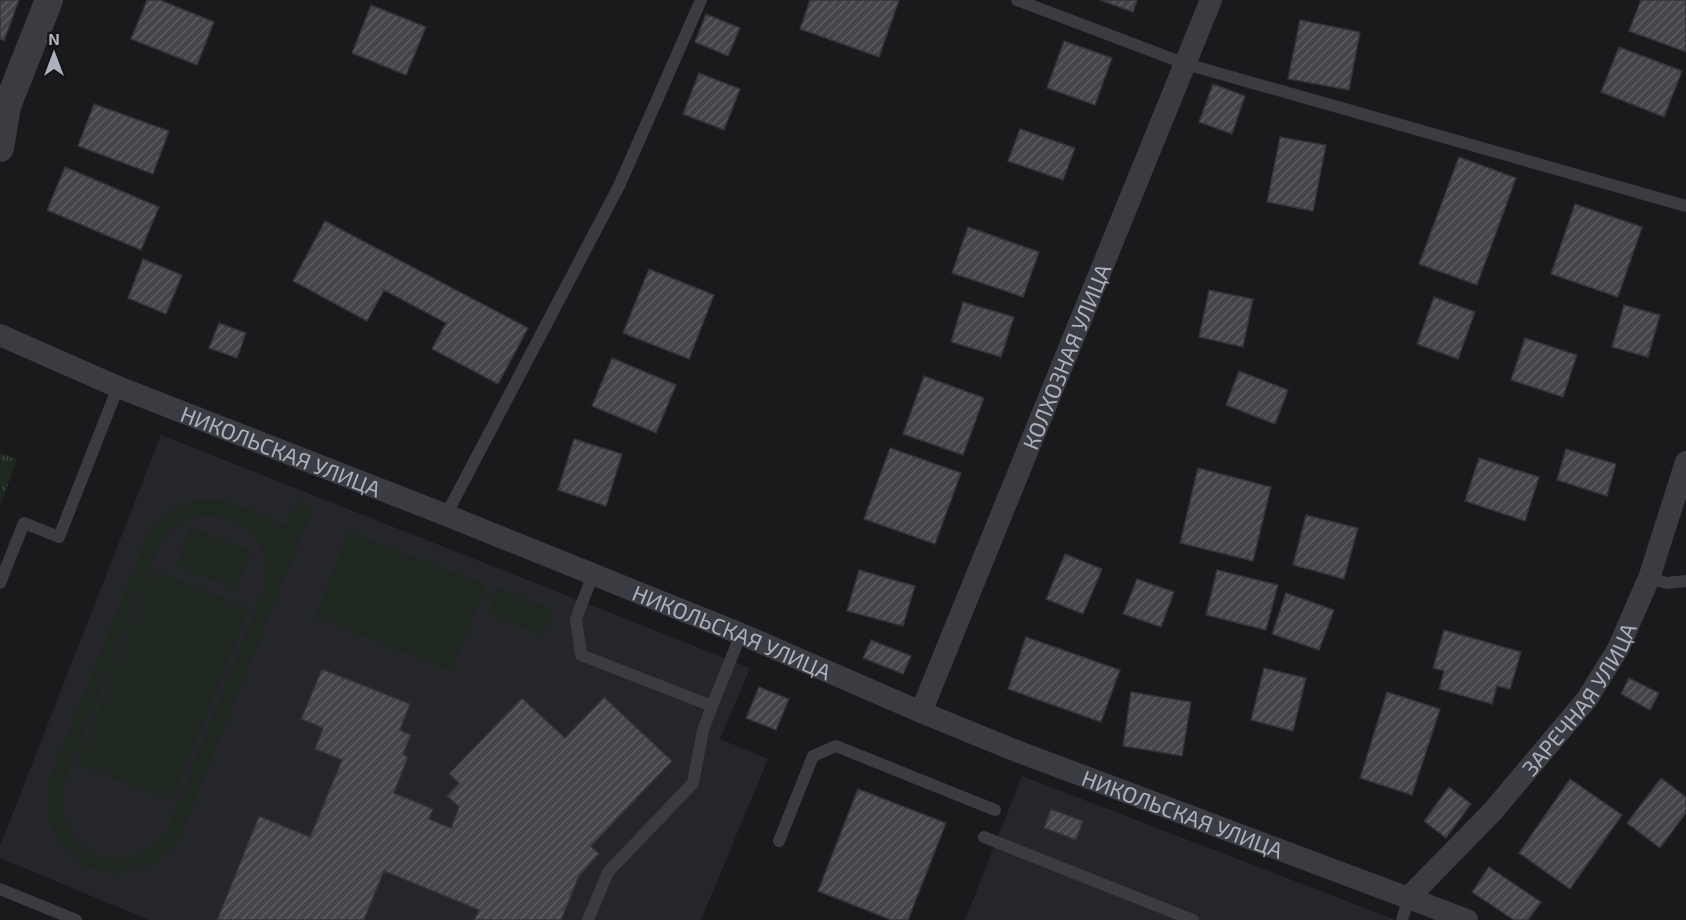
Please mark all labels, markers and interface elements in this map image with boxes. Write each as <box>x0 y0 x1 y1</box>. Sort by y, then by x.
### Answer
north arrow <box>24 24 84 84</box>
text: N <box>48 29 60 48</box>
street label: КОЛХОЗНАЯ УЛИЦА <box>1016 259 1115 453</box>
street label: НИКОЛЬСКАЯ УЛИЦА <box>177 400 385 501</box>
street label: НИКОЛЬСКАЯ УЛИЦА <box>629 579 836 685</box>
street label: ЗАРЕЧНАЯ УЛИЦА <box>1516 618 1641 780</box>
street label: НИКОЛЬСКАЯ УЛИЦА <box>1079 764 1287 863</box>

